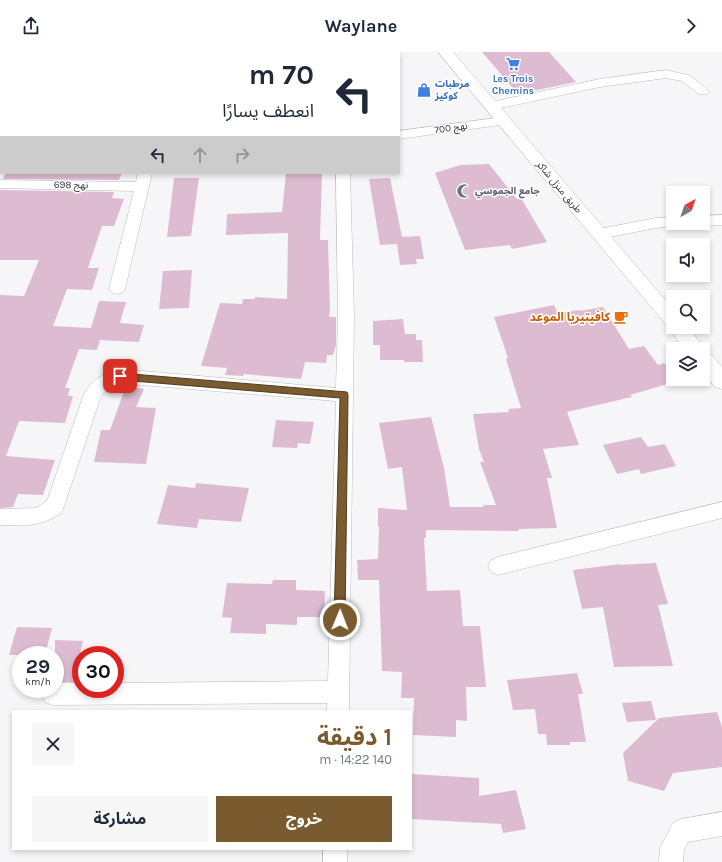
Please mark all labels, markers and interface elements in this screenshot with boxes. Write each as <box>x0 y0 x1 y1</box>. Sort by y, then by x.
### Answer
icon: share <box>20 15 42 37</box>
text: Waylane <box>325 15 397 37</box>
icon: forward <box>680 15 702 37</box>
supermarket icon: Les Trois Chemins <box>505 56 521 72</box>
text: 70 m <box>249 58 314 91</box>
icon: left <box>328 68 380 120</box>
place label: Les Trois Chemins <box>492 73 534 97</box>
place label: مرطبات كوكيز <box>434 78 470 102</box>
shop icon: مرطبات كوكيز <box>416 82 432 98</box>
text: انعطف يسارًا <box>222 100 314 122</box>
street label: نهج 700 <box>434 120 469 137</box>
icon: left <box>147 144 169 166</box>
icon: ahead <box>189 144 211 166</box>
icon: right <box>231 144 253 166</box>
street label: طريق منزل شاكر <box>533 158 585 216</box>
street label: نهج 698 <box>54 179 89 192</box>
mosque icon: جامع الجموسي <box>456 183 472 199</box>
place label: جامع الجموسي <box>475 185 540 199</box>
north arrow <box>666 186 710 230</box>
map controls <box>666 186 710 386</box>
button: sound <box>666 238 710 282</box>
button: search <box>666 290 710 334</box>
cafe icon: كافيتيريا الموعد <box>613 309 629 325</box>
place label: كافيتيريا الموعد <box>530 310 611 324</box>
button: layers <box>666 342 710 386</box>
pin <box>103 359 137 393</box>
icon: arrive <box>109 365 131 387</box>
position arrow <box>319 599 361 641</box>
speed limit sign: 30 <box>72 646 124 698</box>
text: 29 <box>26 655 50 678</box>
text: km/h <box>25 676 51 688</box>
button: close <box>32 723 74 765</box>
text: 1 دقيقة <box>317 723 392 751</box>
text: 140 m · 14:22 <box>319 752 392 767</box>
button: مشاركة <box>32 796 208 842</box>
button: خروج <box>216 796 392 842</box>

